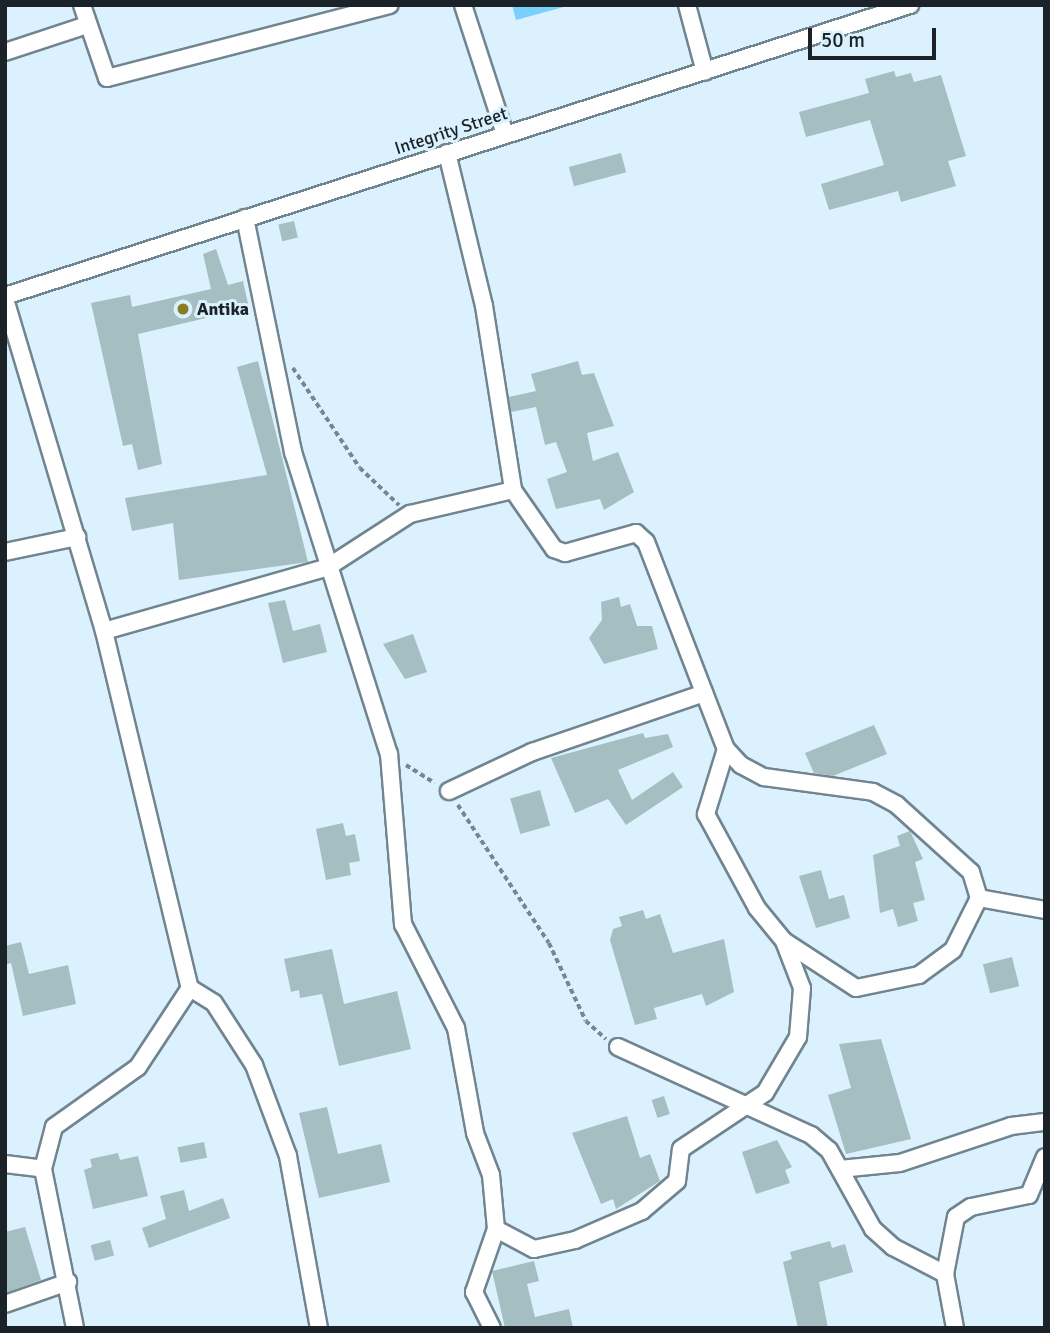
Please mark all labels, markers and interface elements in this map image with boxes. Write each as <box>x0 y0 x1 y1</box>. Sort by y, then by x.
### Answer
scale bar <box>812 14 940 58</box>
text: 50 m <box>821 27 865 53</box>
street label: Integrity Street <box>392 103 510 159</box>
place label: Antika <box>197 298 249 320</box>
marker: Antika <box>175 301 191 317</box>

